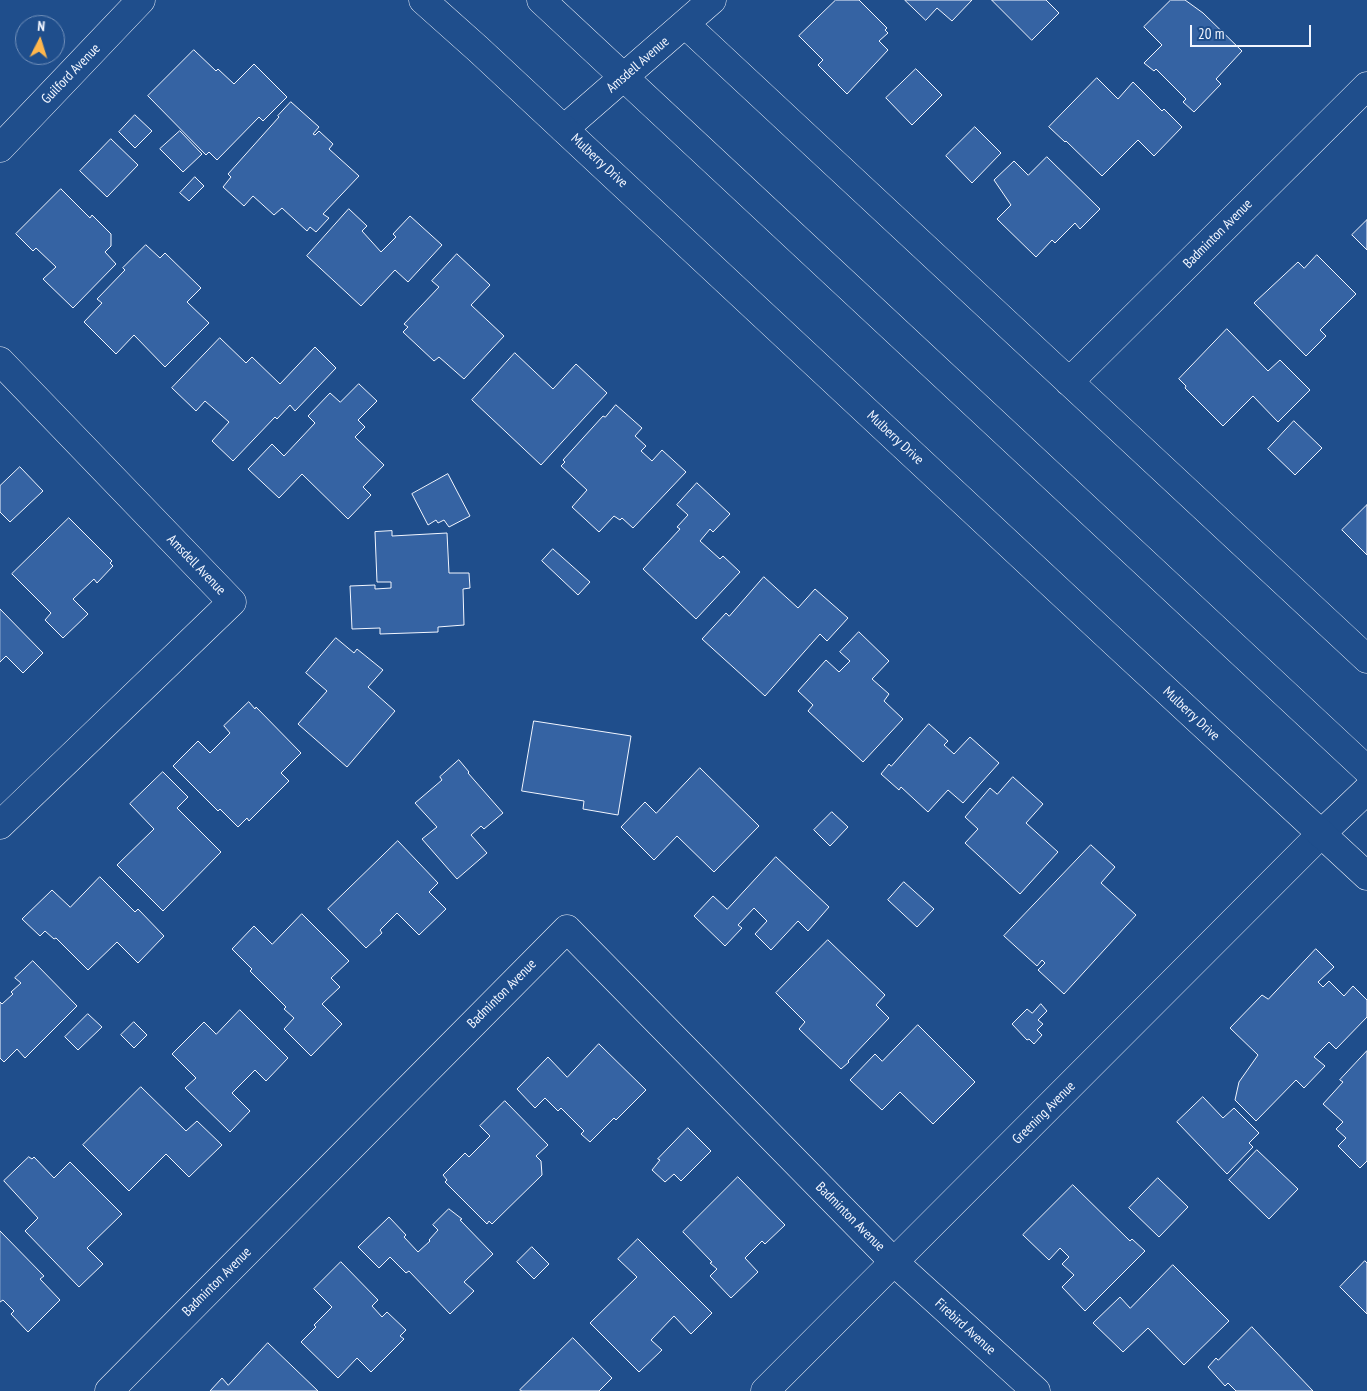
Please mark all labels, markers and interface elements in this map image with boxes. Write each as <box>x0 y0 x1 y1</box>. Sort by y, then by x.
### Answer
north arrow <box>15 15 65 65</box>
scale bar <box>1192 15 1313 47</box>
text: N <box>37 17 46 35</box>
text: 20 m <box>1198 24 1224 43</box>
street label: Amsdell Avenue <box>603 33 673 97</box>
street label: Guilford Avenue <box>38 40 104 108</box>
street label: Mulberry Drive <box>567 130 631 192</box>
street label: Badminton Avenue <box>1180 196 1256 272</box>
street label: Mulberry Drive <box>863 407 927 469</box>
street label: Amsdell Avenue <box>163 531 229 599</box>
street label: Mulberry Drive <box>1159 683 1223 745</box>
street label: Badminton Avenue <box>464 956 540 1032</box>
street label: Greening Avenue <box>1009 1078 1079 1148</box>
street label: Badminton Avenue <box>812 1179 888 1255</box>
street label: Badminton Avenue <box>179 1244 255 1320</box>
street label: Firebird Avenue <box>931 1295 999 1359</box>

